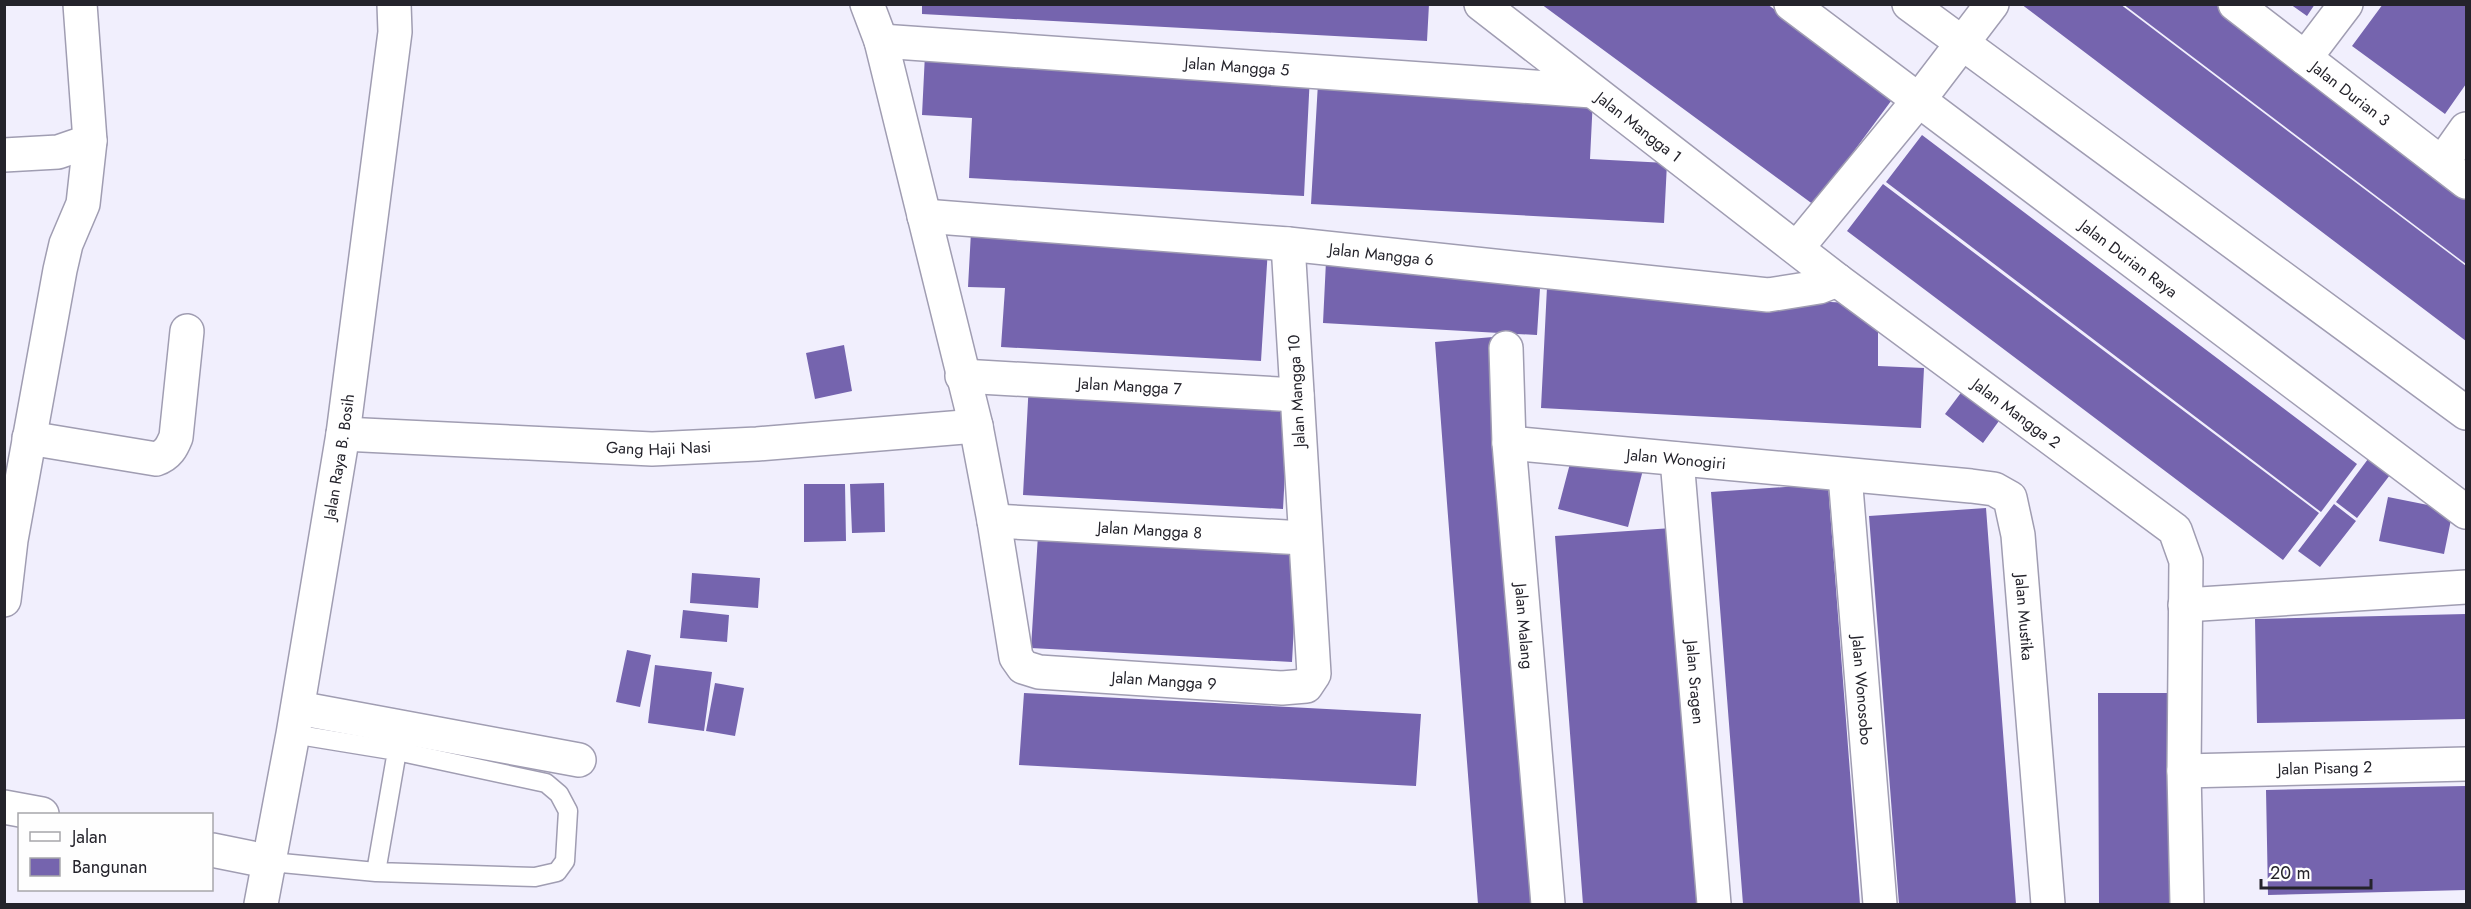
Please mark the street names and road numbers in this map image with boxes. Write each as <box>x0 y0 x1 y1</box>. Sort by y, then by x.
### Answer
street label: Jalan Mangga 5 <box>1182 51 1290 82</box>
street label: Jalan Durian 3 <box>2304 54 2395 132</box>
street label: Jalan Mangga 1 <box>1589 85 1687 168</box>
street label: Jalan Durian Raya <box>2073 213 2182 303</box>
street label: Jalan Mangga 6 <box>1326 237 1435 271</box>
street label: Jalan Mangga 10 <box>1282 334 1311 450</box>
street label: Jalan Mangga 7 <box>1075 371 1183 400</box>
street label: Jalan Mangga 2 <box>1966 372 2066 454</box>
street label: Jalan Raya B. Bosih <box>318 392 360 524</box>
street label: Gang Haji Nasi <box>605 435 712 461</box>
street label: Jalan Wonogiri <box>1624 443 1727 475</box>
street label: Jalan Mangga 8 <box>1095 516 1203 544</box>
street label: Jalan Mustika <box>2009 571 2039 662</box>
street label: Jalan Malang <box>1509 581 1539 670</box>
street label: Jalan Wonosobo <box>1846 633 1878 746</box>
street label: Jalan Sragen <box>1680 638 1710 725</box>
street label: Jalan Mangga 9 <box>1109 666 1217 696</box>
street label: Jalan Pisang 2 <box>2275 755 2373 781</box>

